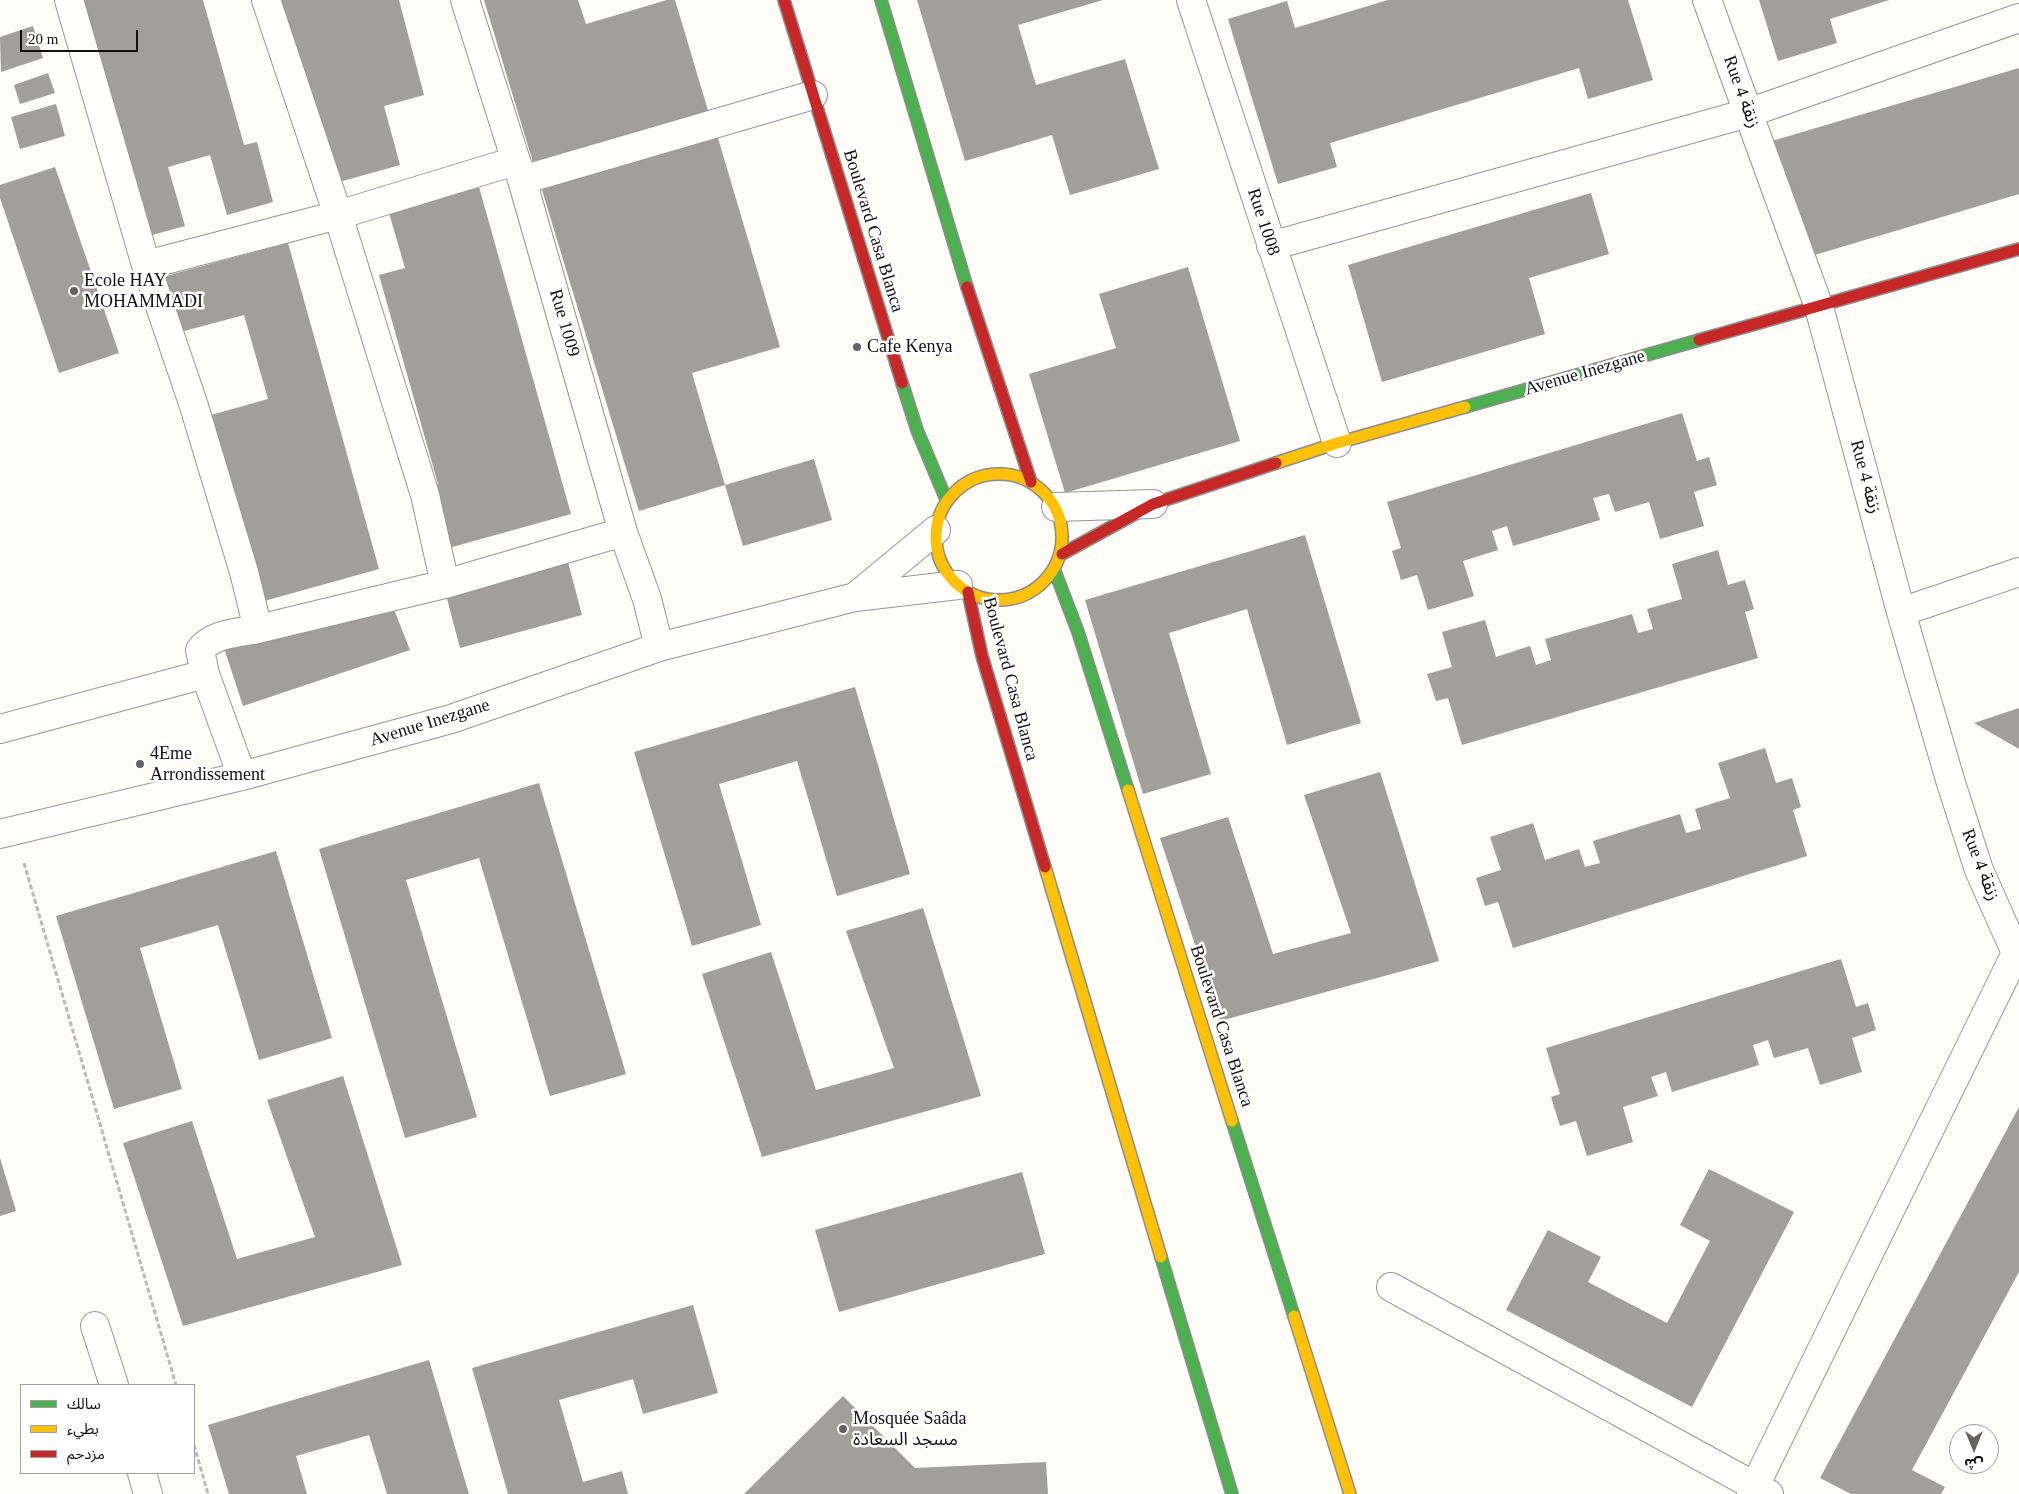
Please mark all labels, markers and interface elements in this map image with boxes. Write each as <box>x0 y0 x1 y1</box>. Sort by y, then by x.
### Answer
scale bar <box>22 20 140 52</box>
text: 20 m <box>28 31 58 47</box>
street label: Rue 4 زنقة <box>1718 53 1764 131</box>
street label: Boulevard Casa Blanca <box>838 147 908 315</box>
street label: Rue 1008 <box>1242 186 1284 258</box>
place label: Ecole HAY MOHAMMADI <box>84 270 203 312</box>
marker: Ecole HAY MOHAMMADI <box>68 285 80 297</box>
street label: Rue 1009 <box>544 287 584 359</box>
place label: Cafe Kenya <box>867 336 952 358</box>
marker: Cafe Kenya <box>851 341 863 353</box>
street label: Avenue Inezgane <box>1522 346 1648 400</box>
street label: Rue 4 زنقة <box>1845 438 1885 516</box>
street label: Boulevard Casa Blanca <box>978 595 1042 763</box>
street label: Avenue Inezgane <box>368 695 492 751</box>
place label: 4Eme Arrondissement <box>150 743 265 786</box>
marker: 4Eme Arrondissement <box>134 758 146 770</box>
street label: Rue 4 زنقة <box>1956 826 2004 904</box>
street label: Boulevard Casa Blanca <box>1185 942 1257 1110</box>
legend <box>20 1384 195 1474</box>
text: سالك <box>67 1396 101 1412</box>
place label: Mosquée Saâda مسجد السعادة <box>853 1408 966 1450</box>
text: بطيء <box>67 1421 99 1437</box>
marker: Mosquée Saâda مسجد السعادة <box>837 1423 849 1435</box>
north arrow <box>1949 1424 1999 1474</box>
text: مزدحم <box>67 1446 105 1462</box>
text: ش <box>1964 1456 1984 1471</box>

